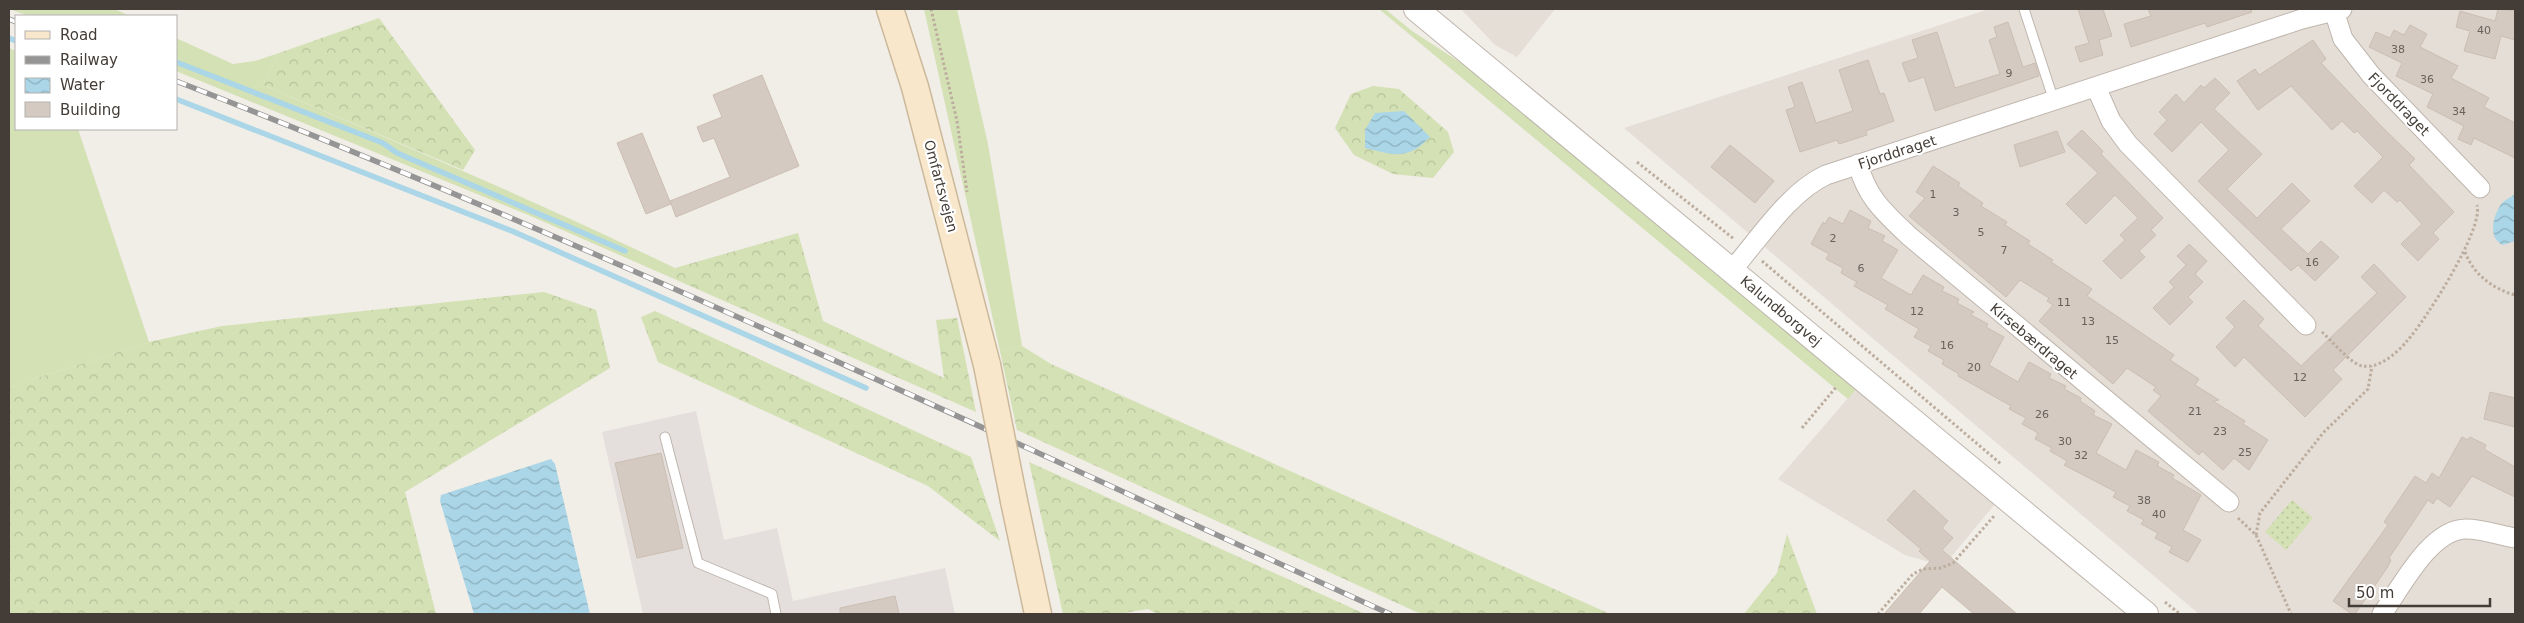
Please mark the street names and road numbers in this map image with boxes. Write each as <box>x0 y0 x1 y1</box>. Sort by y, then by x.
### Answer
street label: Fjorddraget <box>2365 69 2433 139</box>
street label: Fjorddraget <box>1856 132 1939 172</box>
street label: Omfartsvejen <box>921 138 961 234</box>
street label: Kalundborgvej <box>1737 273 1825 349</box>
street label: Kirsebærdraget <box>1987 300 2081 383</box>

